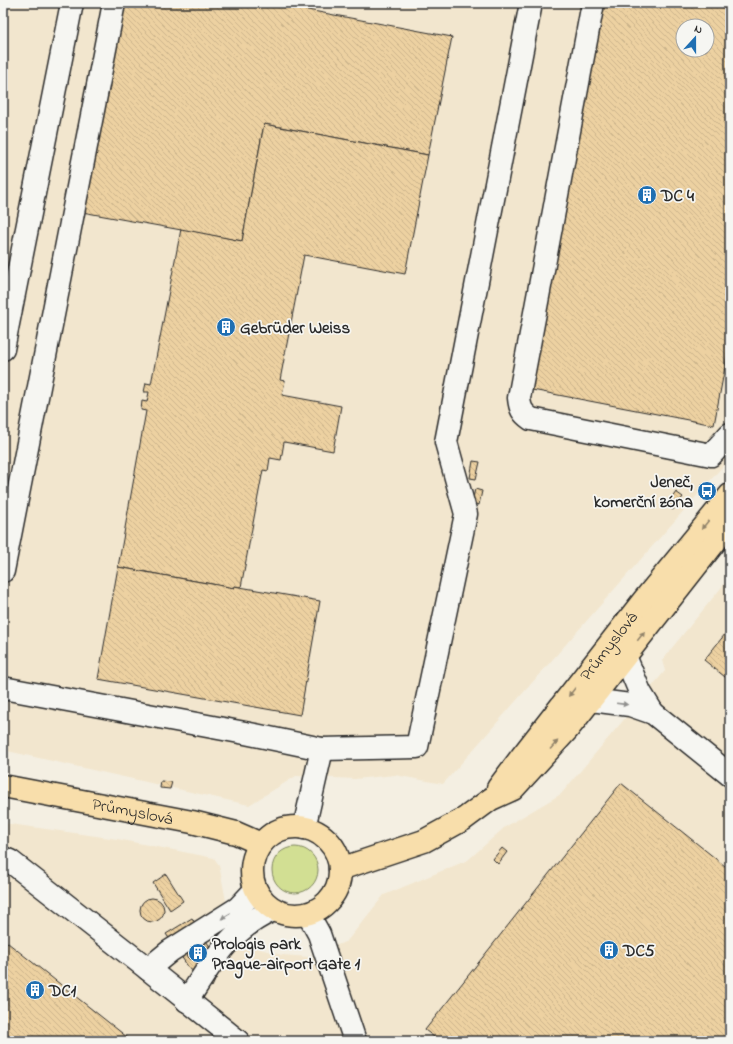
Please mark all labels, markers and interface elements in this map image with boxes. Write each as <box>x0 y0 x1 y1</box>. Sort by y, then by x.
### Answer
north arrow <box>675 18 715 58</box>
text: N <box>692 21 705 38</box>
building icon: DC 4 <box>636 184 658 206</box>
place label: DC 4 <box>660 184 695 209</box>
building icon: Gebrüder Weiss <box>215 316 237 338</box>
place label: Gebrüder Weiss <box>240 316 350 341</box>
place label: Jeneč, komerční zóna <box>594 470 693 515</box>
bus stop icon: Jeneč, komerční zóna <box>696 480 718 502</box>
one-way arrow <box>700 519 709 530</box>
street label: Průmyslová <box>574 606 645 687</box>
one-way arrow <box>637 630 645 641</box>
one-way arrow <box>567 687 576 698</box>
one-way arrow <box>616 701 628 707</box>
one-way arrow <box>549 740 558 750</box>
street label: Průmyslová <box>90 792 175 832</box>
one-way arrow <box>220 912 232 919</box>
place label: Prologis park Prague-airport Gate 1 <box>212 932 361 979</box>
building icon: DC5 <box>598 939 620 961</box>
place label: DC5 <box>622 939 655 964</box>
building icon: Prologis park Prague-airport Gate 1 <box>187 942 209 964</box>
building icon: DC1 <box>24 979 46 1001</box>
place label: DC1 <box>48 979 77 1004</box>

